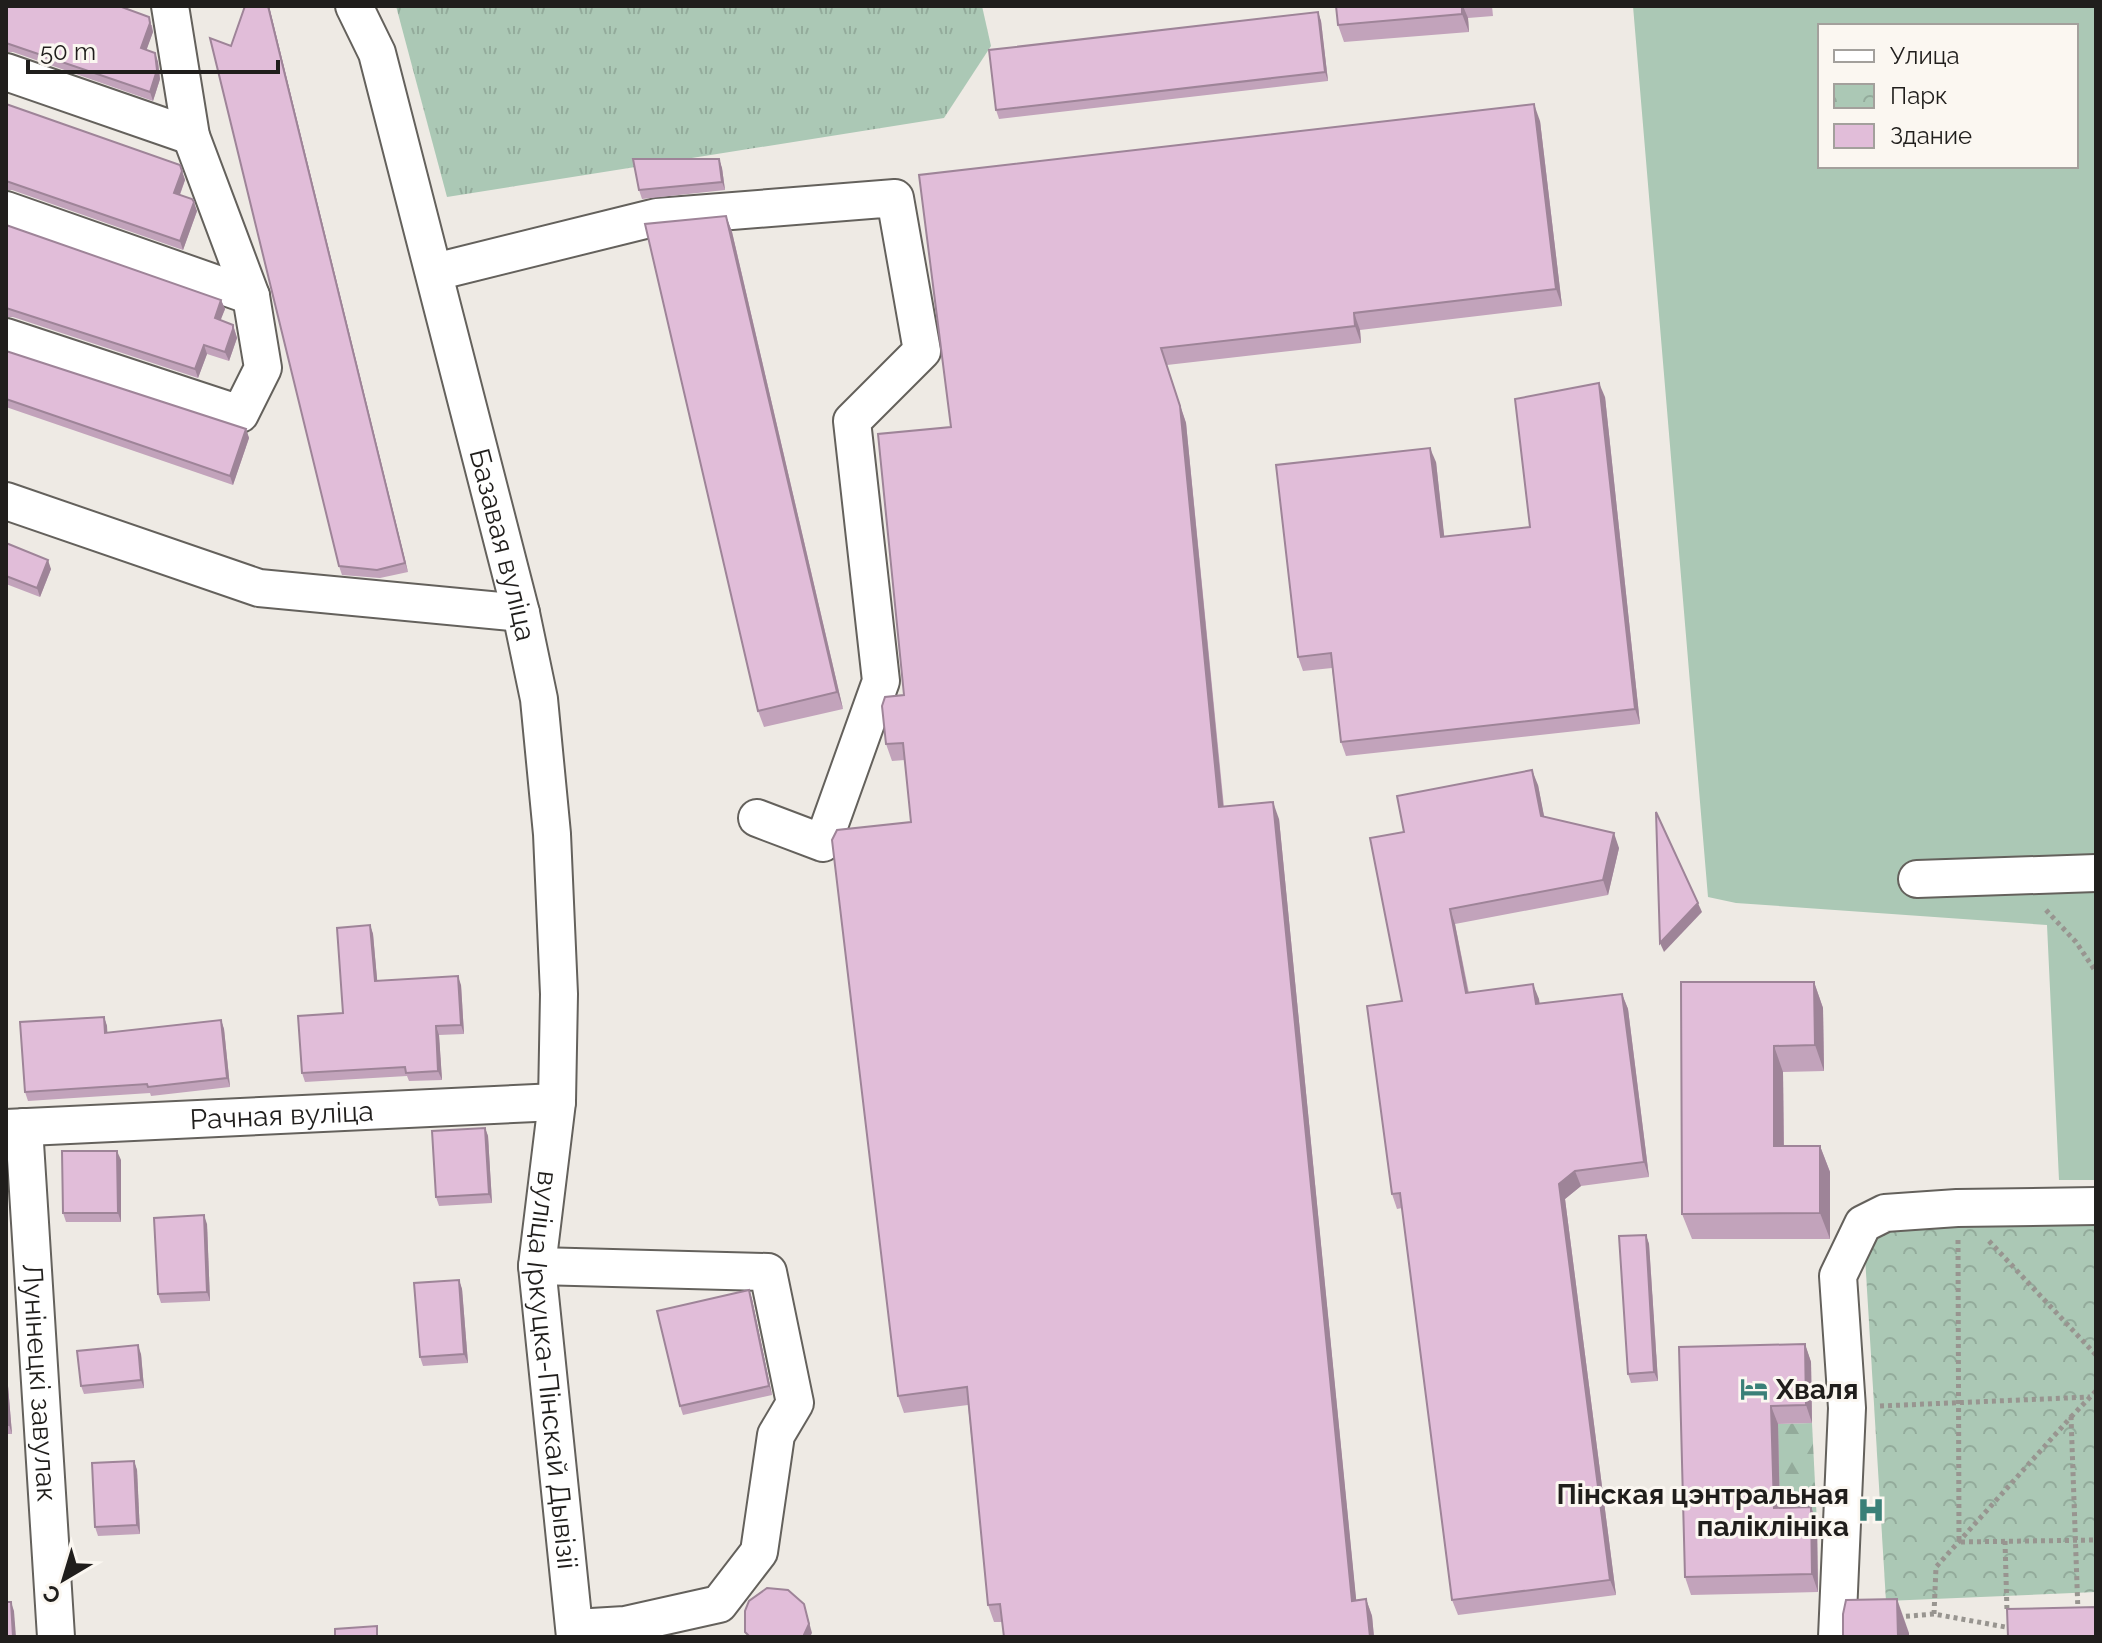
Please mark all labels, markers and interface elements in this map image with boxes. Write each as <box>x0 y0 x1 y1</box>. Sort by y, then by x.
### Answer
scale bar <box>28 24 278 74</box>
legend <box>1818 24 2078 168</box>
text: 50 m <box>40 37 96 66</box>
text: Улица <box>1890 41 1960 70</box>
text: Парк <box>1890 81 1948 110</box>
text: Здание <box>1890 121 1972 150</box>
street label: Базавая вуліца <box>462 445 542 644</box>
street label: Рачная вуліца <box>189 1095 374 1136</box>
street label: вуліца Іркуцка-Пінскай Дывізіі <box>520 1169 584 1571</box>
street label: Лунінецкі завулак <box>16 1262 63 1503</box>
place label: Хваля <box>1775 1373 1858 1406</box>
hotel icon: Хваля <box>1739 1374 1769 1404</box>
place label: Пінская цэнтральная паліклініка <box>1556 1478 1849 1543</box>
hospital icon: Пінская цэнтральная паліклініка <box>1856 1495 1886 1525</box>
north arrow <box>24 1539 104 1619</box>
text: С <box>38 1580 66 1610</box>

